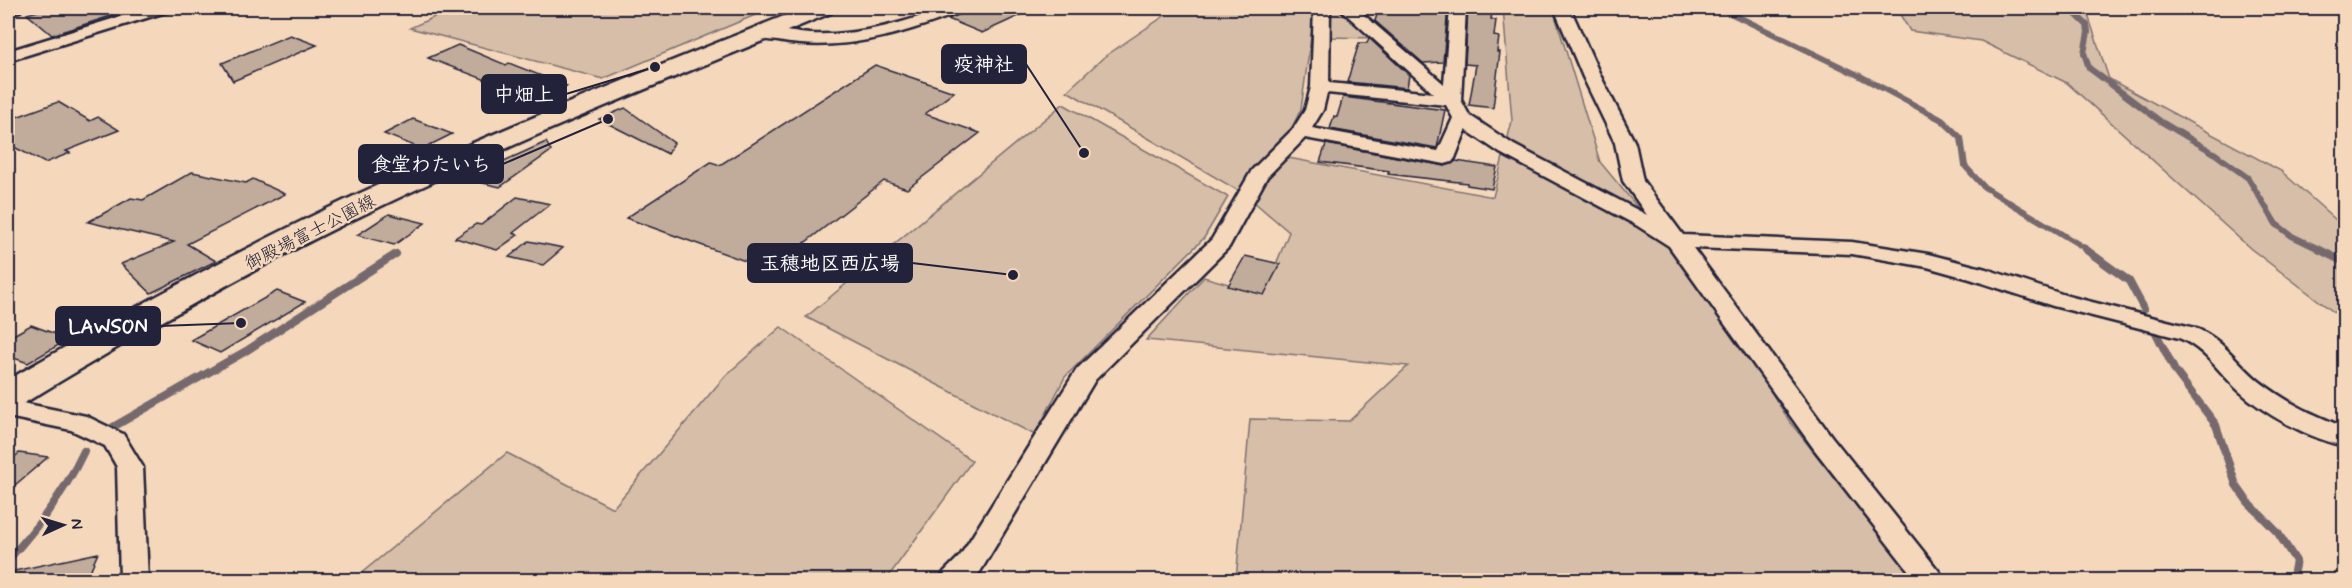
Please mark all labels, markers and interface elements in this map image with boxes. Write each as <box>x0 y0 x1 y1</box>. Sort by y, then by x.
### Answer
callout: 疫神社 <box>942 45 1026 83</box>
text: 疫神社 <box>954 52 1014 79</box>
callout: 中畑上 <box>482 75 566 113</box>
text: 中畑上 <box>494 82 554 109</box>
callout: 食堂わたいち <box>359 145 503 183</box>
text: 食堂わたいち <box>371 152 491 179</box>
street label: 御殿場富士公園線 <box>241 190 380 276</box>
callout: 玉穂地区西広場 <box>748 244 912 282</box>
text: 玉穂地区西広場 <box>760 251 900 278</box>
callout: LAWSON <box>56 307 160 345</box>
text: LAWSON <box>68 314 148 341</box>
north arrow <box>33 495 93 555</box>
text: N <box>66 518 87 530</box>

